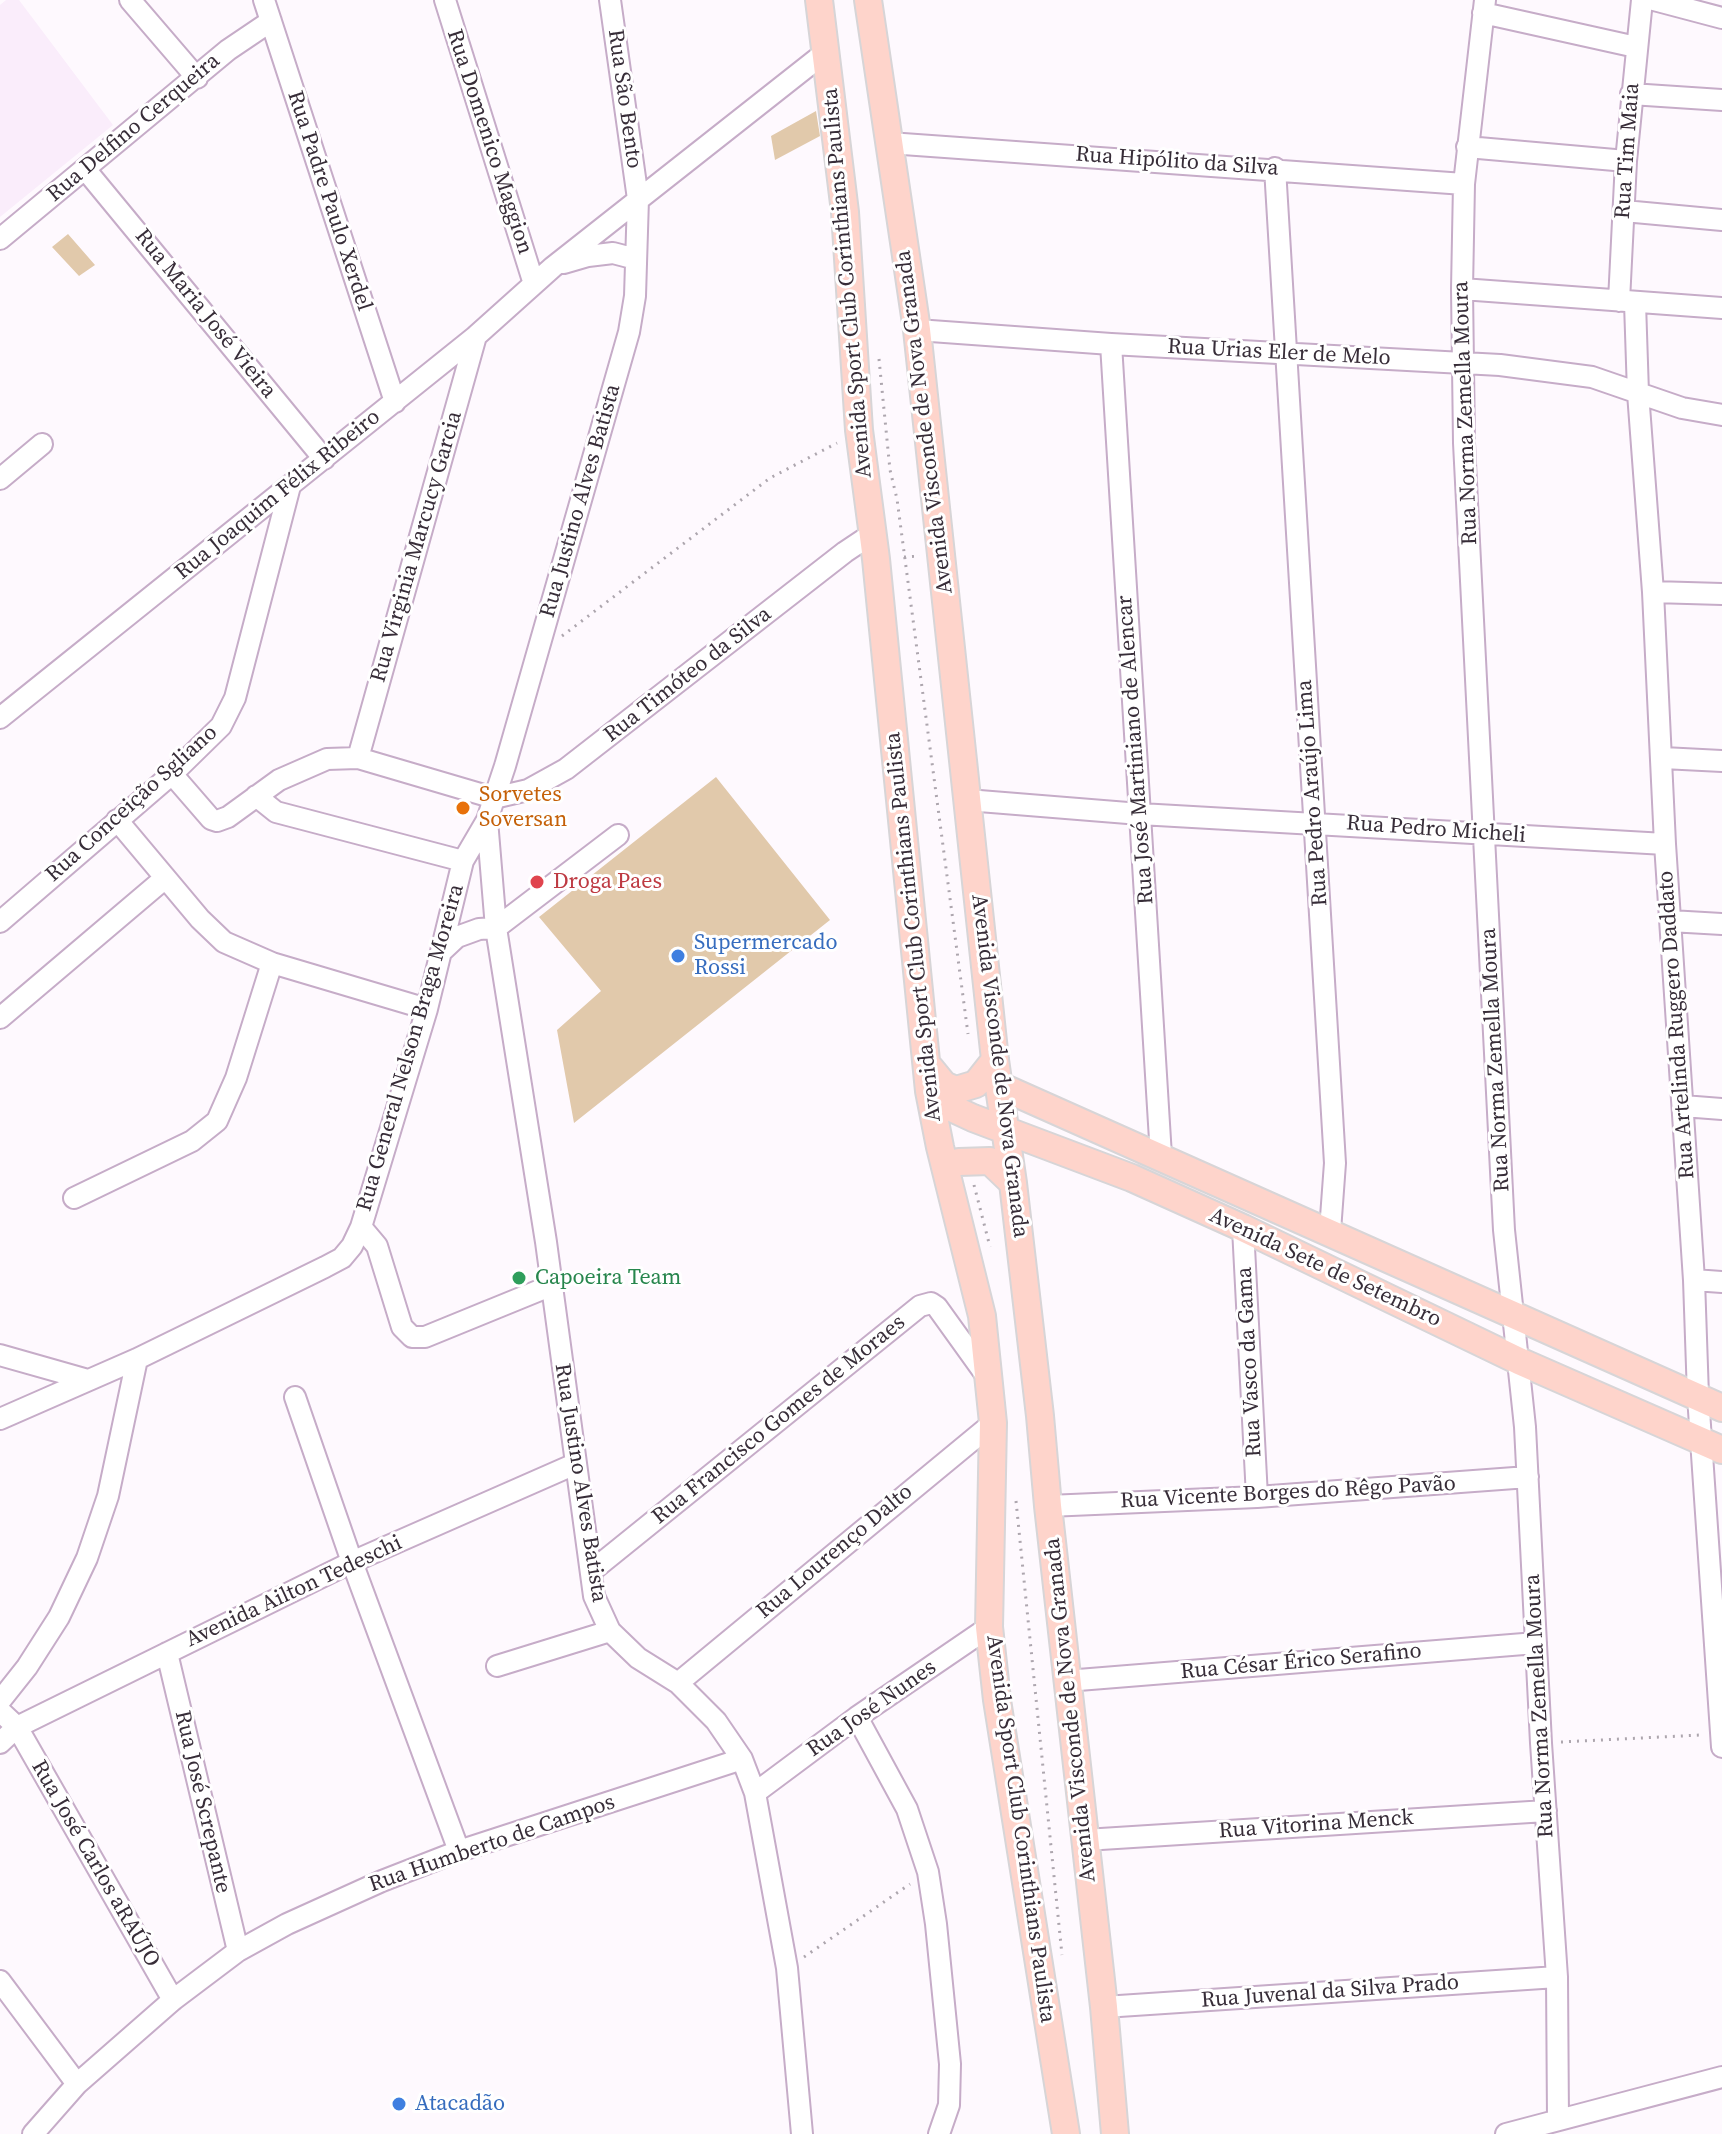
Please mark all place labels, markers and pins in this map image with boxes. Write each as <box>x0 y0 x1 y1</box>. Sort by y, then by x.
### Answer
place label: Sorvetes Soversan <box>479 782 567 834</box>
marker: Sorvetes Soversan <box>454 799 472 817</box>
place label: Droga Paes <box>553 869 662 895</box>
marker: Droga Paes <box>528 873 546 891</box>
place label: Supermercado Rossi <box>694 930 838 982</box>
marker: Supermercado Rossi <box>669 947 687 965</box>
place label: Capoeira Team <box>535 1265 681 1291</box>
marker: Capoeira Team <box>510 1269 528 1287</box>
place label: Atacadão <box>415 2091 505 2117</box>
marker: Atacadão <box>390 2095 408 2113</box>

